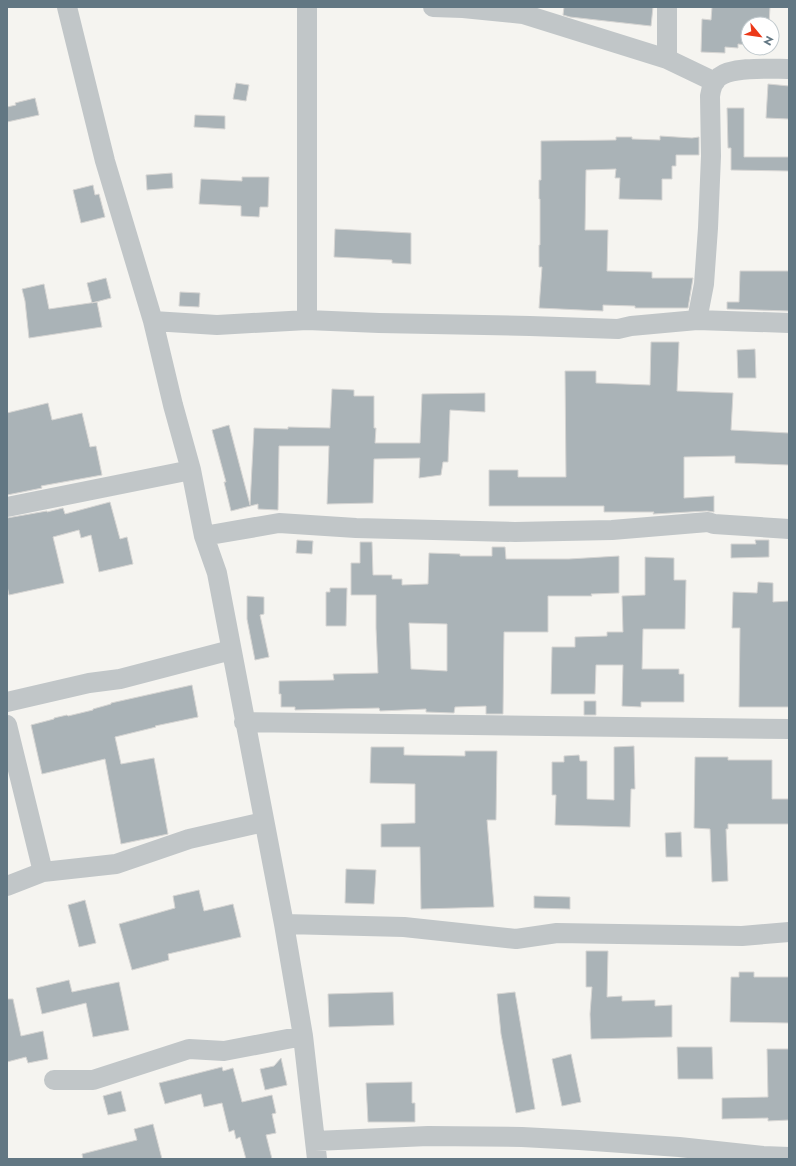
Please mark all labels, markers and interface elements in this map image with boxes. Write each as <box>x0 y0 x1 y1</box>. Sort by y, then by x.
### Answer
north arrow <box>740 16 780 56</box>
text: N <box>760 33 778 49</box>

